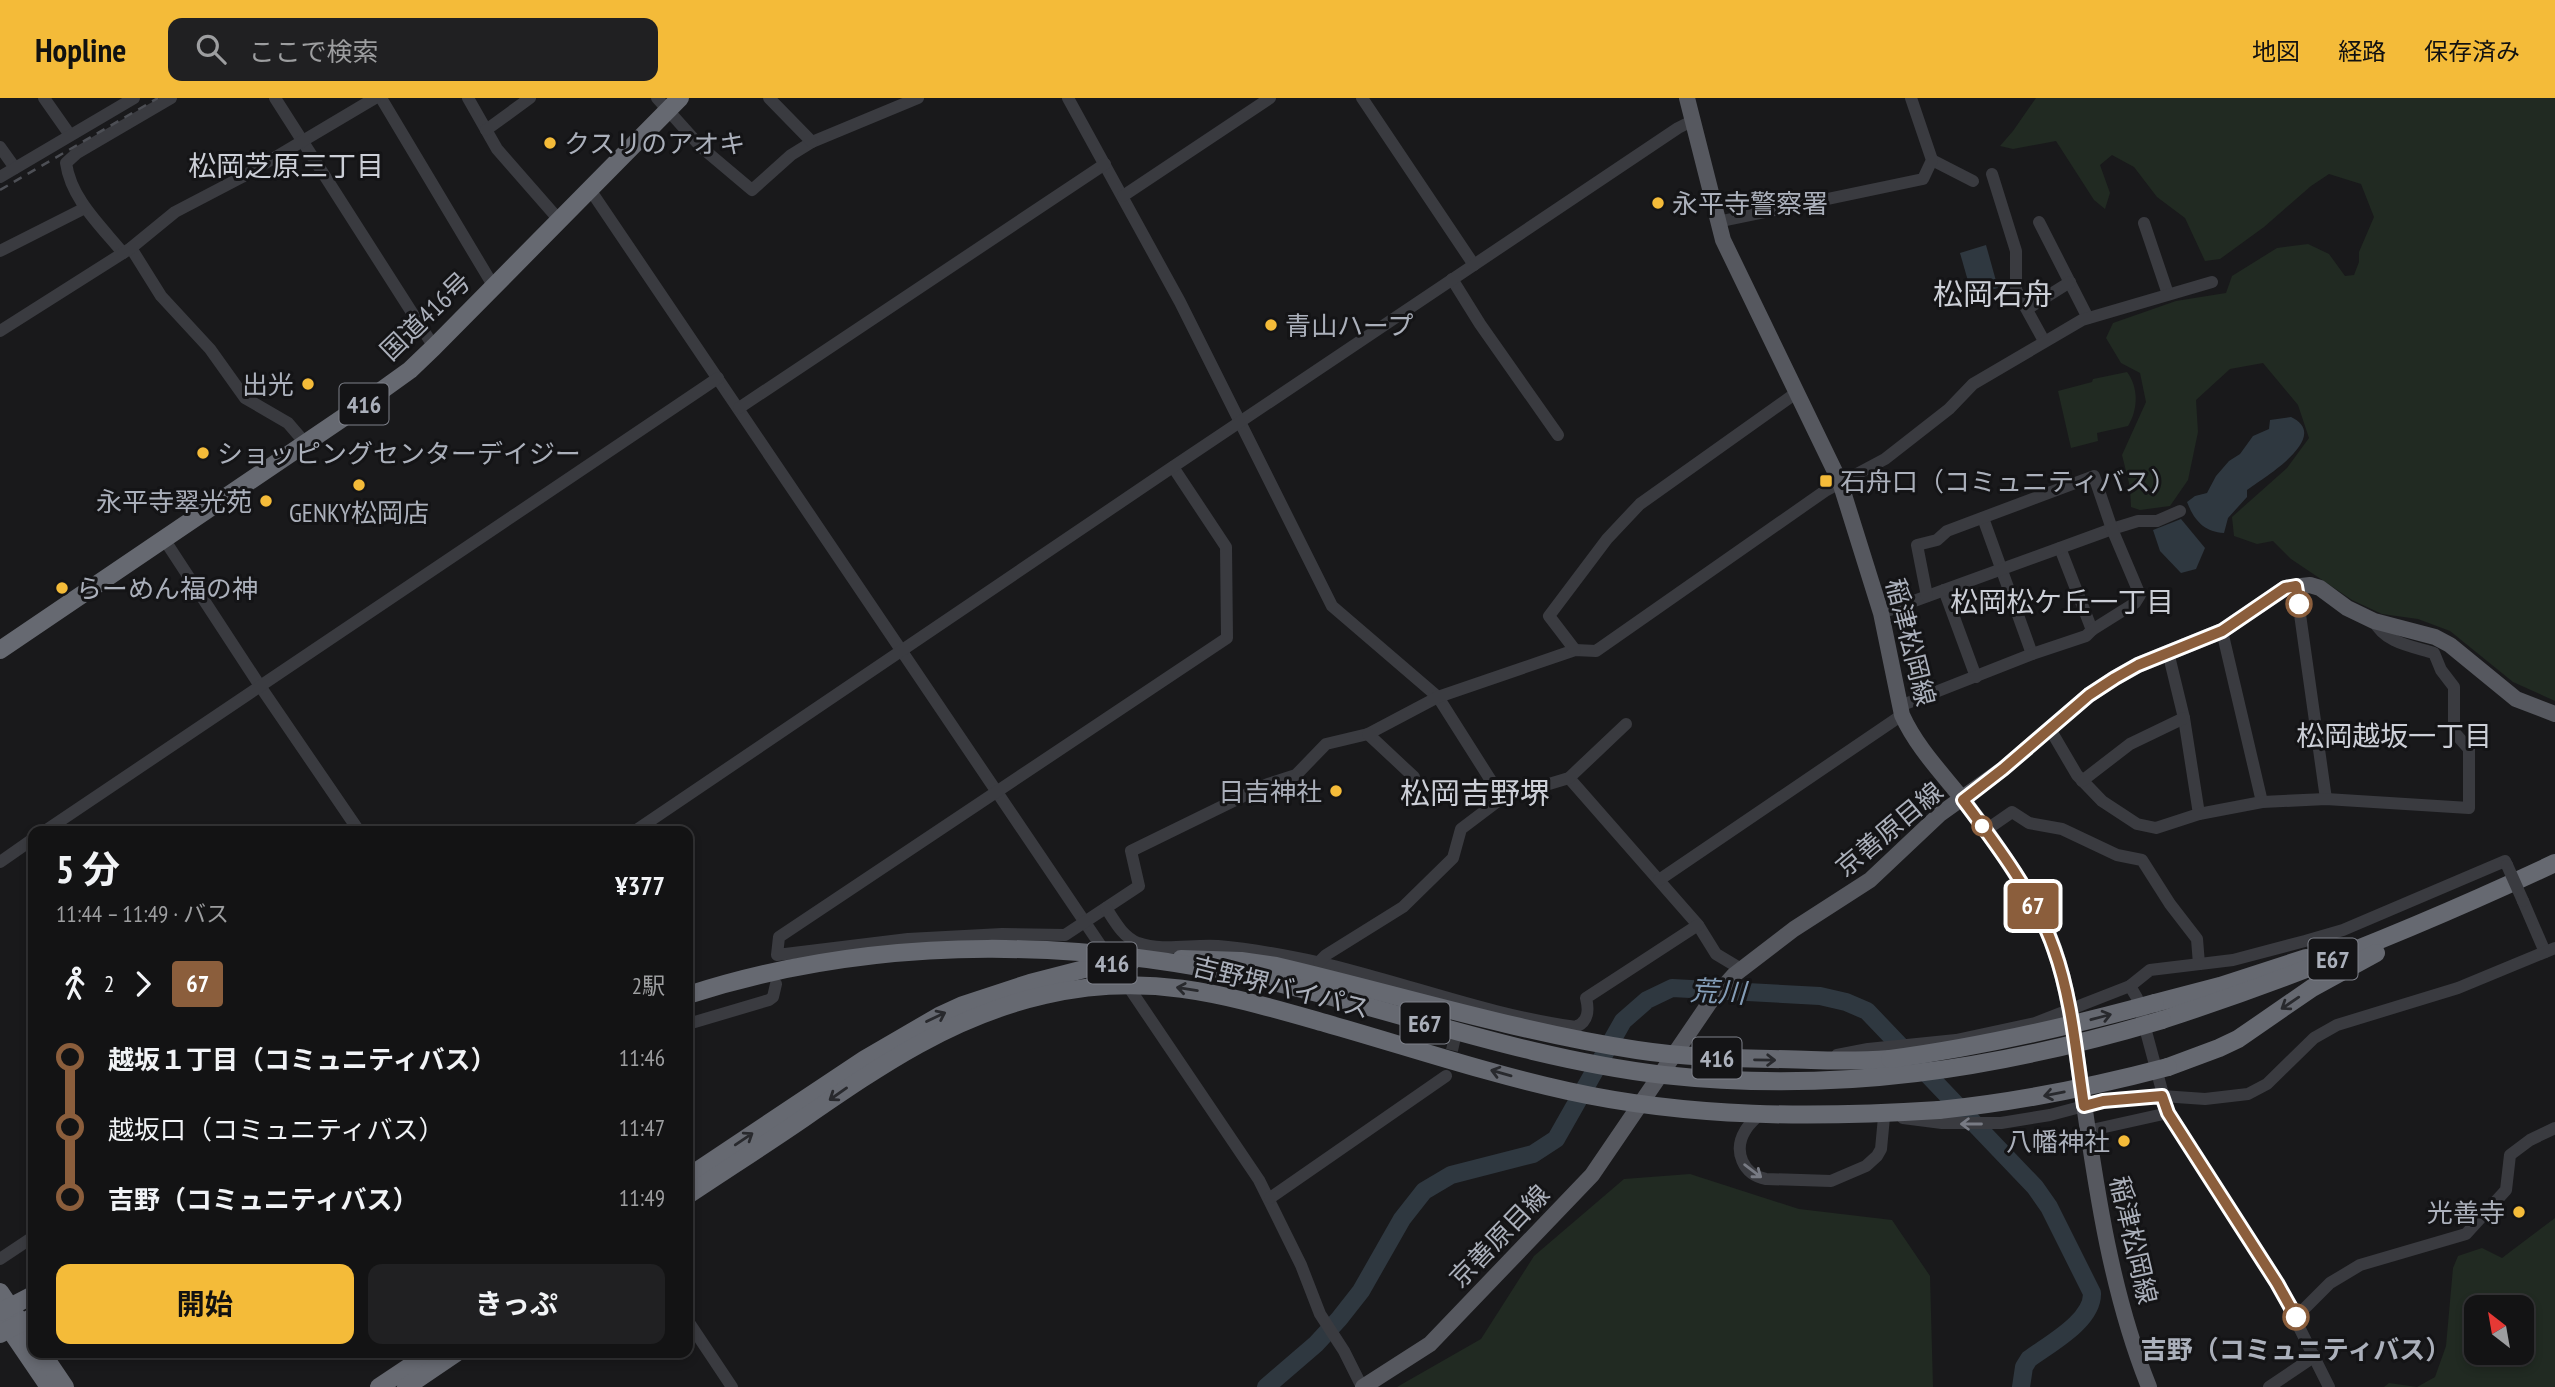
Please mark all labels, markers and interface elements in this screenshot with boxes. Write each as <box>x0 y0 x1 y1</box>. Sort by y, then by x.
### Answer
search box <box>168 18 658 81</box>
text: Hopline <box>35 28 126 71</box>
icon: search <box>192 30 230 68</box>
text: ここで検索 <box>248 35 378 68</box>
text: 地図 <box>2252 36 2300 67</box>
text: 経路 <box>2338 36 2386 67</box>
text: 保存済み <box>2424 36 2520 67</box>
place label: クスリのアオキ <box>564 127 745 160</box>
marker: クスリのアオキ <box>542 135 558 151</box>
district label: 松岡芝原三丁目 <box>188 147 384 184</box>
place label: 永平寺警察署 <box>1672 187 1828 220</box>
marker: 永平寺警察署 <box>1650 195 1666 211</box>
street label: 国道416号 <box>373 265 477 367</box>
district label: 松岡石舟 <box>1933 274 2053 313</box>
place label: 青山ハープ <box>1285 309 1413 342</box>
marker: 青山ハープ <box>1263 317 1279 333</box>
place label: 出光 <box>242 368 294 401</box>
marker: 出光 <box>300 376 316 392</box>
road number: 416 <box>340 384 388 424</box>
place label: ショッピングセンターデイジー <box>217 437 581 470</box>
marker: ショッピングセンターデイジー <box>195 445 211 461</box>
place label: 石舟口（コミュニティバス） <box>1840 465 2176 498</box>
marker: 石舟口（コミュニティバス） <box>1818 473 1834 489</box>
marker: GENKY松岡店 <box>351 477 367 493</box>
place label: 永平寺翠光苑 <box>96 485 252 518</box>
marker: 永平寺翠光苑 <box>258 493 274 509</box>
place label: GENKY松岡店 <box>289 496 429 529</box>
place label: らーめん福の神 <box>76 572 258 605</box>
street label: 稲津松岡線 <box>1879 575 1943 709</box>
marker: らーめん福の神 <box>54 580 70 596</box>
district label: 松岡松ケ丘一丁目 <box>1950 583 2174 620</box>
unlabelled marker <box>2286 591 2312 617</box>
district label: 松岡越坂一丁目 <box>2296 717 2492 754</box>
district label: 松岡吉野堺 <box>1400 773 1550 812</box>
place label: 日吉神社 <box>1218 775 1322 808</box>
street label: 京善原目線 <box>1829 775 1949 883</box>
marker: 日吉神社 <box>1328 783 1344 799</box>
unlabelled marker <box>1972 816 1992 836</box>
text: 5 分 <box>56 844 120 893</box>
text: ¥377 <box>615 869 665 902</box>
line badge: 67 <box>2002 883 2064 929</box>
text: 67 <box>2022 890 2044 921</box>
text: 11:44 – 11:49 · バス <box>56 899 229 928</box>
road number: E67 <box>2308 938 2358 980</box>
road number: 416 <box>1088 942 1136 984</box>
street label: 吉野堺バイパス <box>1189 949 1373 1025</box>
icon: walk <box>56 965 94 1003</box>
icon: forward <box>124 965 162 1003</box>
text: 67 <box>186 968 209 999</box>
text: 2 <box>104 969 114 998</box>
text: 2駅 <box>632 971 665 1000</box>
water label: 荒川 <box>1689 971 1750 1011</box>
one-way arrow <box>1176 982 1199 995</box>
one-way arrow <box>2280 996 2300 1010</box>
road number: E67 <box>1400 1002 1450 1043</box>
one-way arrow <box>925 1010 946 1024</box>
one-way arrow <box>2090 1010 2112 1023</box>
road number: 416 <box>1692 1038 1742 1078</box>
text: 越坂１丁目（コミュニティバス） <box>108 1043 496 1076</box>
text: 11:46 <box>619 1043 665 1072</box>
one-way arrow <box>1754 1054 1777 1067</box>
one-way arrow <box>1490 1066 1512 1079</box>
one-way arrow <box>829 1087 848 1101</box>
one-way arrow <box>2043 1088 2066 1101</box>
text: 越坂口（コミュニティバス） <box>108 1113 444 1146</box>
text: 11:47 <box>619 1113 665 1142</box>
one-way arrow <box>1960 1117 1983 1131</box>
place label: 八幡神社 <box>2006 1125 2110 1158</box>
one-way arrow <box>734 1132 754 1146</box>
marker: 八幡神社 <box>2116 1133 2132 1149</box>
one-way arrow <box>1743 1163 1762 1178</box>
street label: 稲津松岡線 <box>2103 1173 2165 1307</box>
street label: 京善原目線 <box>1442 1178 1556 1294</box>
text: 吉野（コミュニティバス） <box>108 1183 418 1216</box>
text: 11:49 <box>619 1183 665 1212</box>
place label: 光善寺 <box>2427 1196 2505 1229</box>
marker: 光善寺 <box>2511 1204 2527 1220</box>
button: 開始 <box>56 1264 354 1344</box>
button: きっぷ <box>368 1264 665 1344</box>
north arrow <box>2464 1295 2534 1365</box>
map controls <box>2464 1295 2534 1365</box>
marker: 吉野（コミュニティバス） <box>2283 1304 2309 1330</box>
place label: 吉野（コミュニティバス） <box>2141 1333 2451 1366</box>

